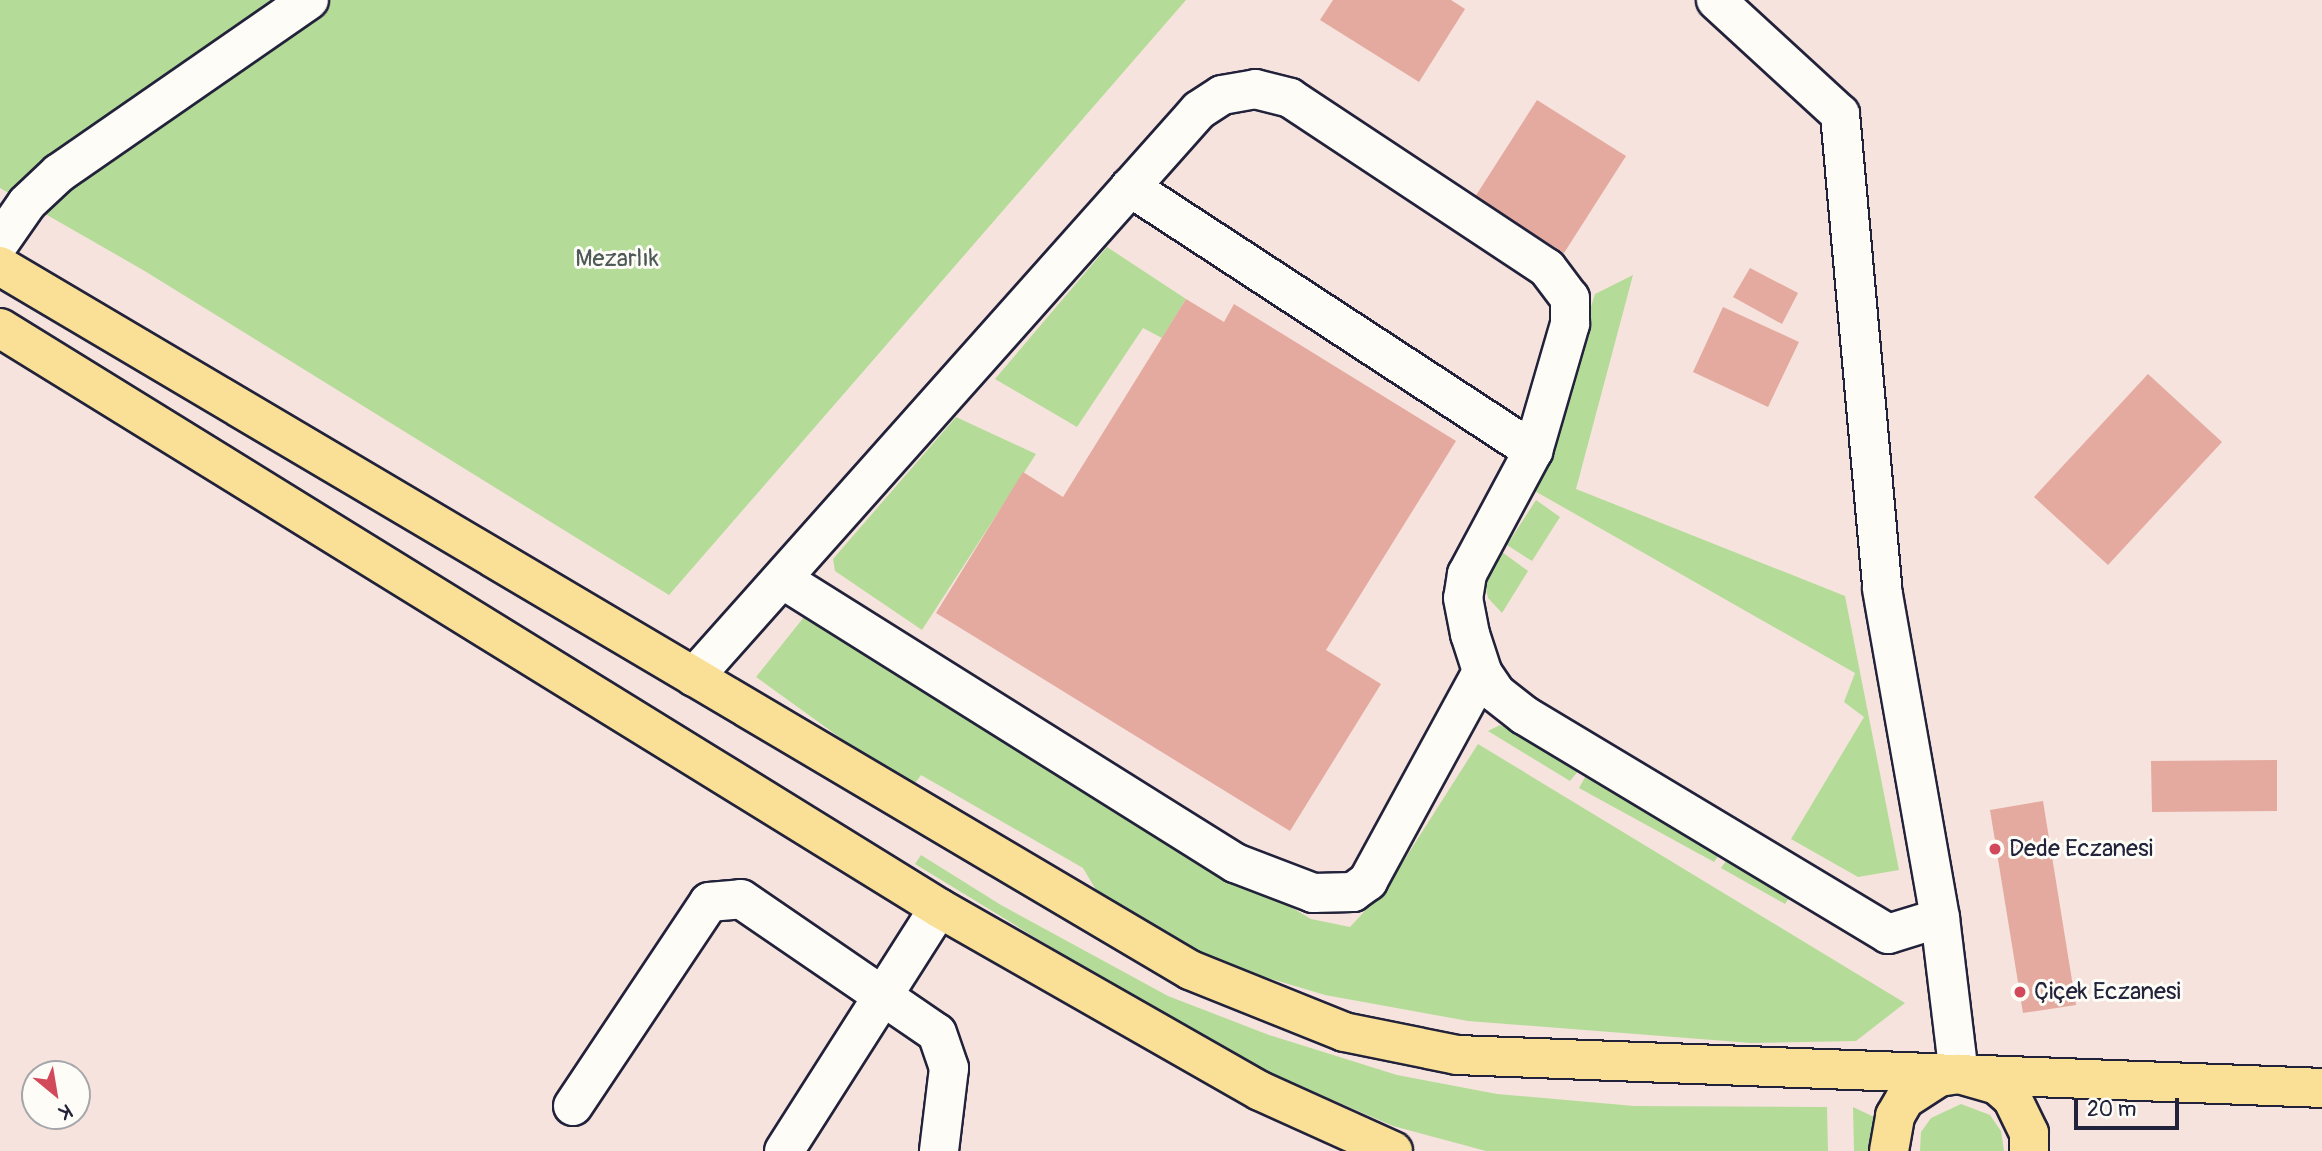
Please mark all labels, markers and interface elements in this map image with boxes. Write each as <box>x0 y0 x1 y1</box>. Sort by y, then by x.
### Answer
park label: Mezarlık <box>575 245 659 273</box>
place label: Dede Eczanesi <box>2009 835 2153 863</box>
marker: Dede Eczanesi <box>1987 841 2003 857</box>
place label: Çiçek Eczanesi <box>2034 978 2181 1006</box>
marker: Çiçek Eczanesi <box>2012 984 2028 1000</box>
north arrow <box>21 1060 91 1130</box>
scale bar <box>2077 1084 2182 1128</box>
text: 20 m <box>2087 1096 2136 1123</box>
text: K <box>55 1098 76 1125</box>

